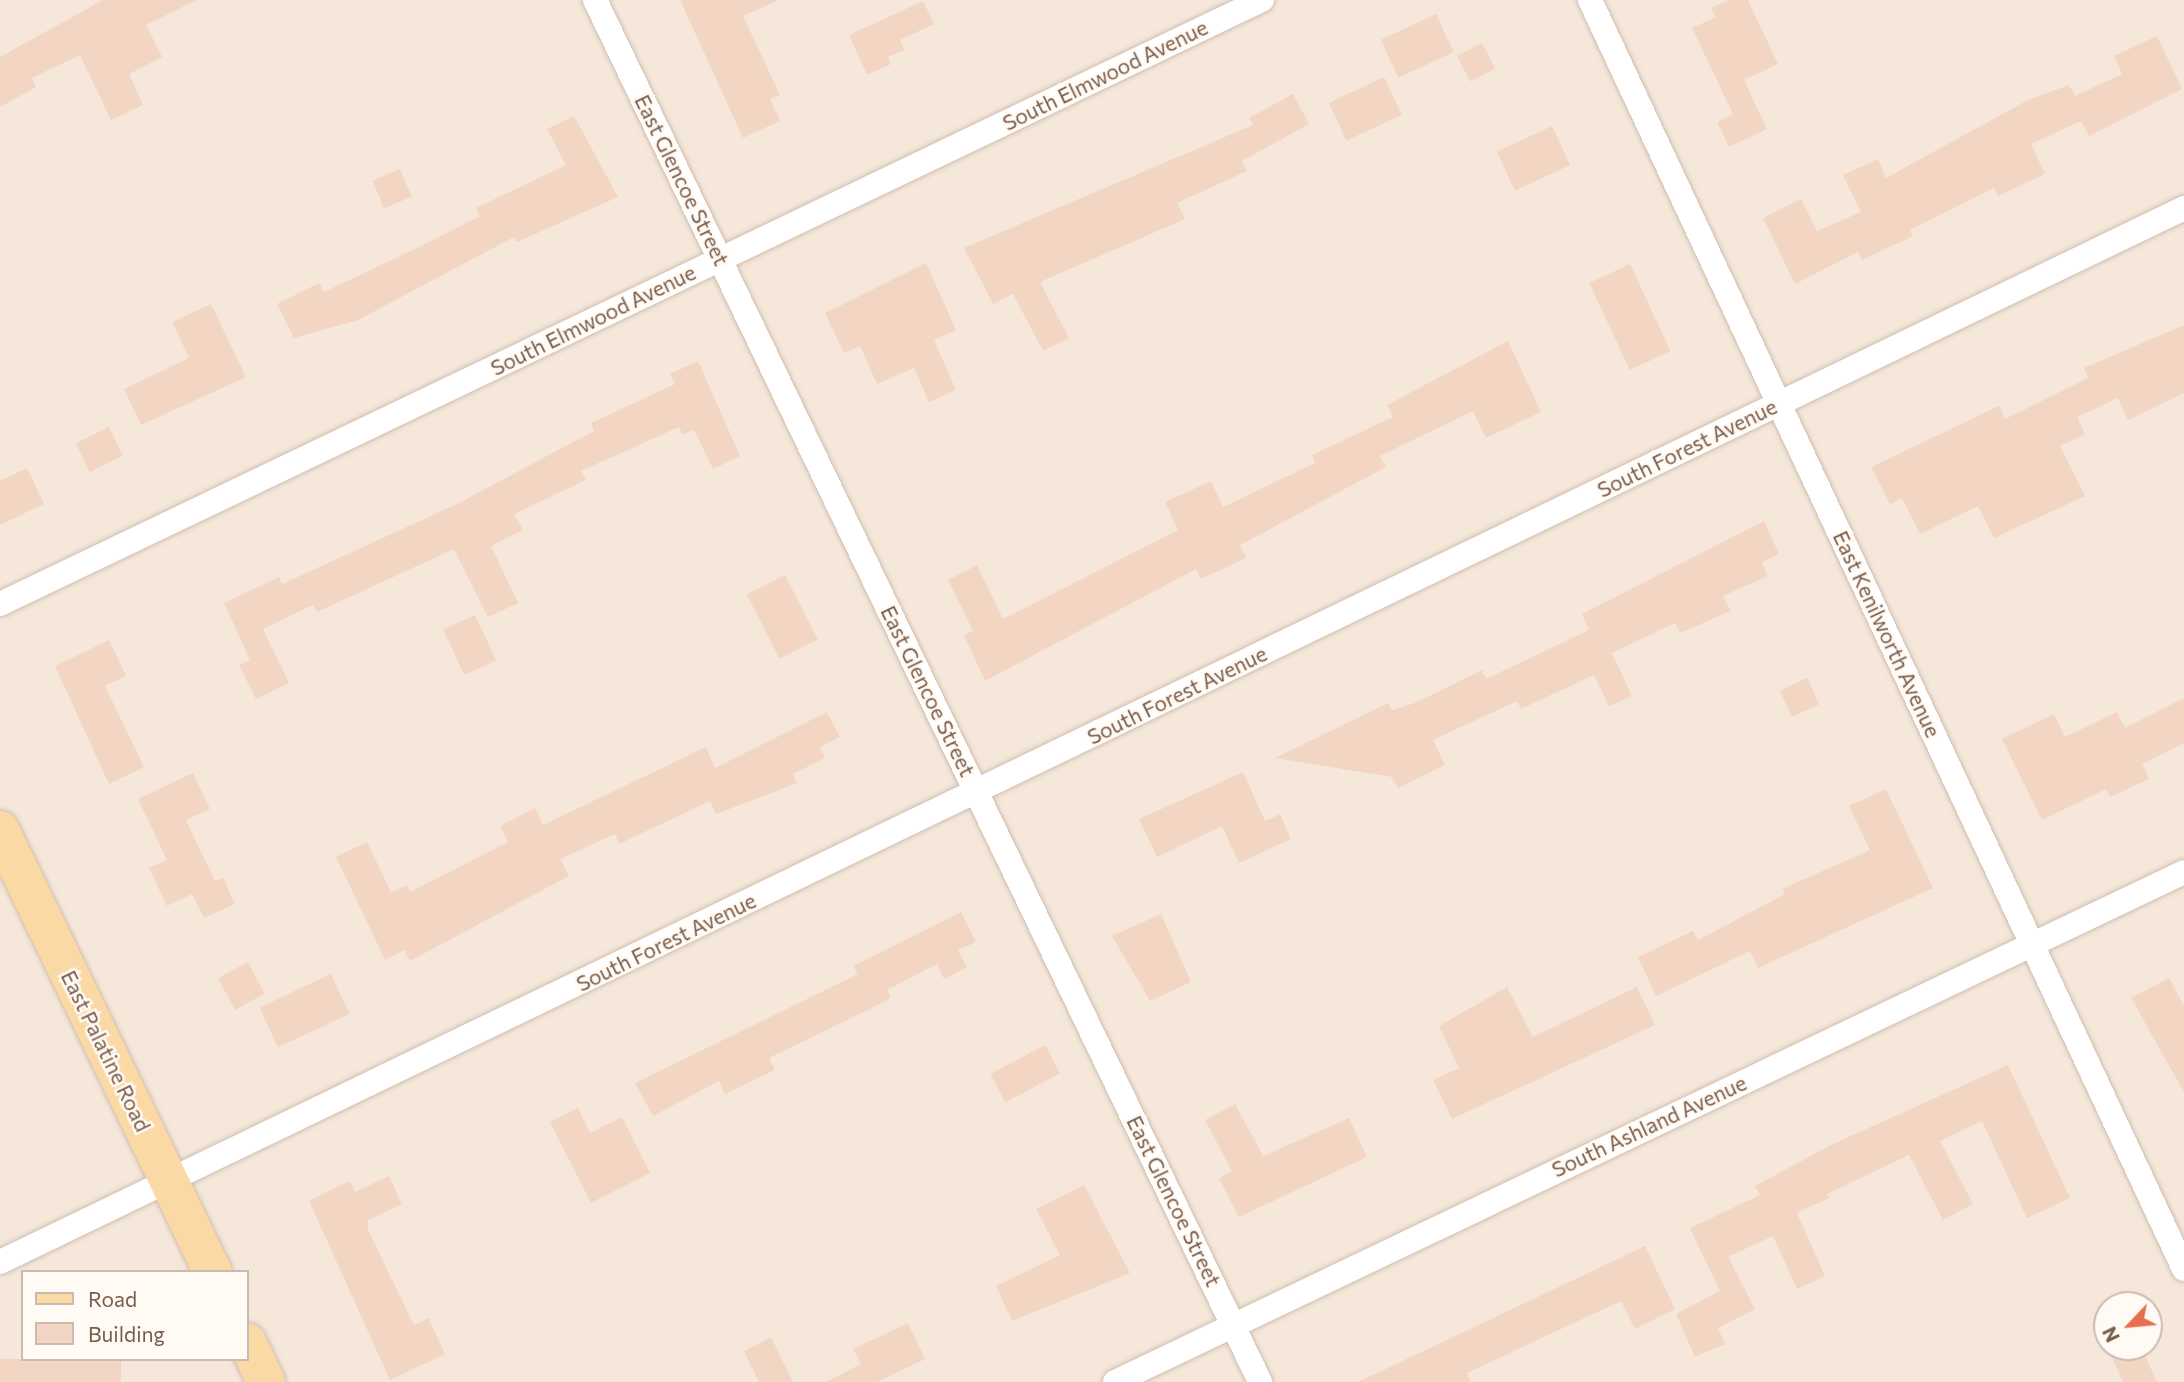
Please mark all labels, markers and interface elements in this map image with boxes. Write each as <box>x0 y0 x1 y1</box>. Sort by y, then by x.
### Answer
street label: South Elmwood Avenue <box>998 14 1212 136</box>
street label: East Glencoe Street <box>630 91 734 269</box>
street label: South Elmwood Avenue <box>486 259 700 381</box>
street label: South Forest Avenue <box>1593 394 1781 502</box>
street label: East Kenilworth Avenue <box>1828 527 1946 741</box>
street label: East Glencoe Street <box>876 602 980 780</box>
street label: South Forest Avenue <box>1083 641 1271 749</box>
street label: South Forest Avenue <box>572 888 760 996</box>
street label: East Palatine Road <box>56 966 156 1136</box>
street label: South Ashland Avenue <box>1548 1070 1750 1182</box>
street label: East Glencoe Street <box>1122 1112 1226 1290</box>
legend <box>21 1270 248 1361</box>
text: Road <box>88 1286 137 1311</box>
north arrow <box>2093 1291 2163 1361</box>
text: Building <box>88 1321 165 1346</box>
text: N <box>2097 1323 2124 1346</box>

